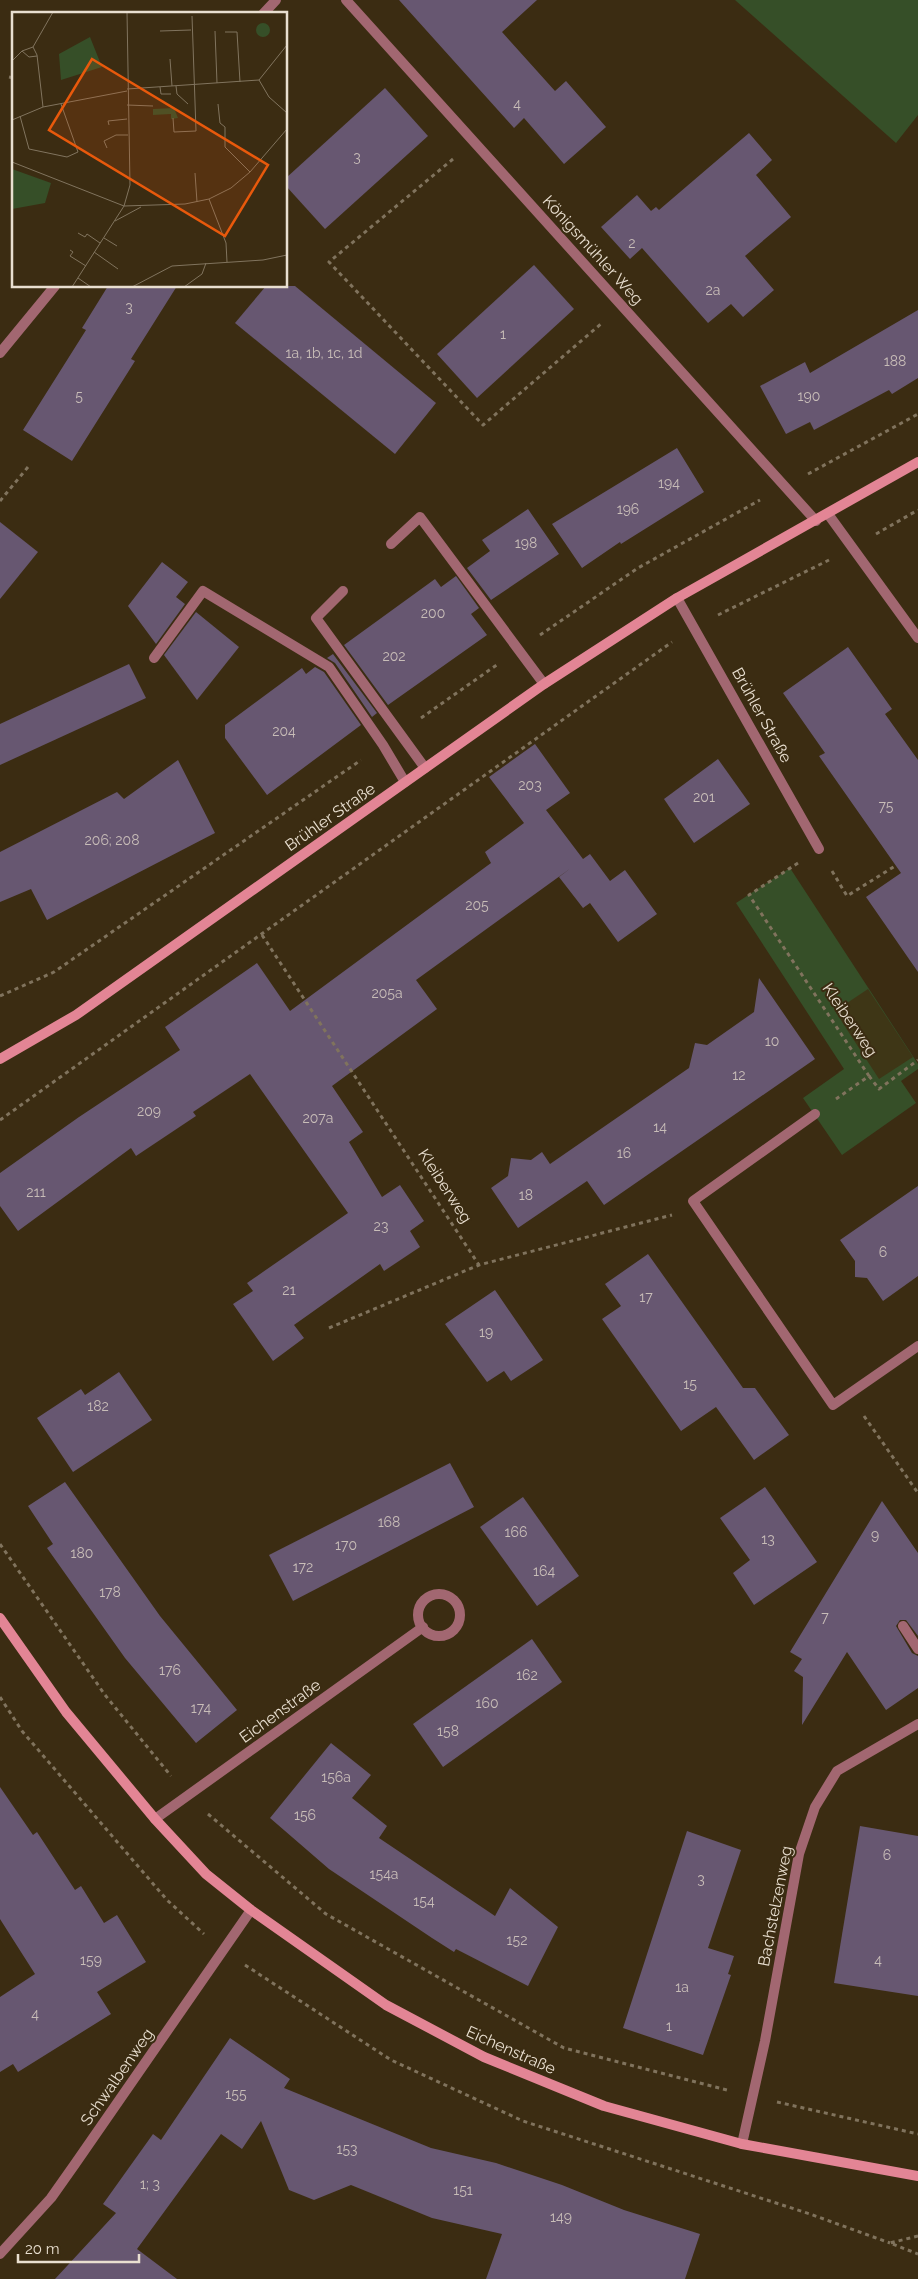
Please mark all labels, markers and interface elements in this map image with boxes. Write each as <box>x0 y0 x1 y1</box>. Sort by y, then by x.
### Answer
inset map <box>12 12 288 288</box>
house number: 4 <box>513 96 521 112</box>
house number: 3 <box>353 149 361 165</box>
street label: Königsmühler Weg <box>539 191 647 309</box>
house number: 2 <box>628 235 636 251</box>
house number: 2a <box>706 282 720 298</box>
house number: 3 <box>125 299 133 315</box>
house number: 1 <box>500 326 506 342</box>
house number: 1a, 1b, 1c, 1d <box>286 345 362 361</box>
house number: 188 <box>884 353 906 369</box>
house number: 5 <box>75 388 83 404</box>
house number: 190 <box>798 388 820 404</box>
house number: 194 <box>658 475 680 491</box>
house number: 196 <box>617 501 639 517</box>
house number: 198 <box>515 535 537 551</box>
house number: 200 <box>421 605 445 621</box>
house number: 202 <box>382 648 406 664</box>
street label: Brühler Straße <box>728 664 796 766</box>
house number: 204 <box>272 723 296 739</box>
house number: 203 <box>518 777 542 793</box>
street label: Brühler Straße <box>281 779 379 855</box>
house number: 201 <box>693 789 715 805</box>
house number: 75 <box>879 798 894 814</box>
house number: 206; 208 <box>85 832 139 848</box>
house number: 205 <box>465 897 489 913</box>
street label: Kleiberweg <box>819 980 881 1060</box>
house number: 205a <box>371 985 403 1001</box>
house number: 10 <box>765 1033 779 1049</box>
house number: 12 <box>732 1067 746 1083</box>
house number: 209 <box>137 1103 161 1119</box>
house number: 207a <box>303 1110 333 1126</box>
house number: 14 <box>653 1119 667 1135</box>
street label: Kleiberweg <box>414 1145 476 1227</box>
house number: 16 <box>617 1145 631 1161</box>
house number: 211 <box>26 1184 46 1200</box>
house number: 18 <box>519 1187 533 1203</box>
house number: 23 <box>374 1218 388 1234</box>
house number: 6 <box>879 1244 887 1260</box>
house number: 21 <box>282 1282 296 1298</box>
house number: 17 <box>639 1289 653 1305</box>
house number: 19 <box>479 1324 493 1340</box>
house number: 15 <box>683 1376 697 1392</box>
house number: 182 <box>87 1398 109 1414</box>
house number: 168 <box>378 1514 400 1530</box>
house number: 166 <box>505 1524 527 1540</box>
house number: 9 <box>871 1527 879 1543</box>
house number: 13 <box>761 1531 775 1547</box>
house number: 170 <box>335 1537 357 1553</box>
house number: 180 <box>71 1545 93 1561</box>
house number: 172 <box>293 1559 313 1575</box>
house number: 164 <box>533 1563 555 1579</box>
house number: 178 <box>99 1584 121 1600</box>
house number: 7 <box>821 1609 829 1625</box>
house number: 176 <box>159 1662 181 1678</box>
house number: 162 <box>516 1667 538 1683</box>
street label: Eichenstraße <box>236 1675 324 1747</box>
house number: 160 <box>475 1695 499 1711</box>
house number: 174 <box>191 1700 212 1716</box>
house number: 158 <box>437 1723 459 1739</box>
house number: 156a <box>321 1769 351 1785</box>
house number: 156 <box>294 1807 316 1823</box>
street label: Bachstelzenweg <box>754 1844 796 1968</box>
house number: 6 <box>883 1847 891 1863</box>
house number: 154a <box>370 1866 398 1882</box>
house number: 3 <box>697 1871 705 1887</box>
house number: 154 <box>413 1893 435 1909</box>
house number: 152 <box>507 1932 527 1948</box>
house number: 159 <box>80 1952 102 1968</box>
house number: 4 <box>874 1952 882 1968</box>
house number: 1a <box>675 1979 689 1995</box>
house number: 4 <box>31 2006 39 2022</box>
house number: 1 <box>666 2018 672 2034</box>
street label: Eichenstraße <box>463 2022 559 2078</box>
street label: Schwalbenweg <box>77 2025 157 2129</box>
house number: 155 <box>225 2086 247 2102</box>
house number: 153 <box>336 2141 358 2157</box>
house number: 1; 3 <box>140 2176 160 2192</box>
house number: 151 <box>453 2182 473 2198</box>
house number: 149 <box>550 2209 572 2225</box>
scale bar <box>18 2232 139 2264</box>
text: 20 m <box>25 2240 60 2258</box>

